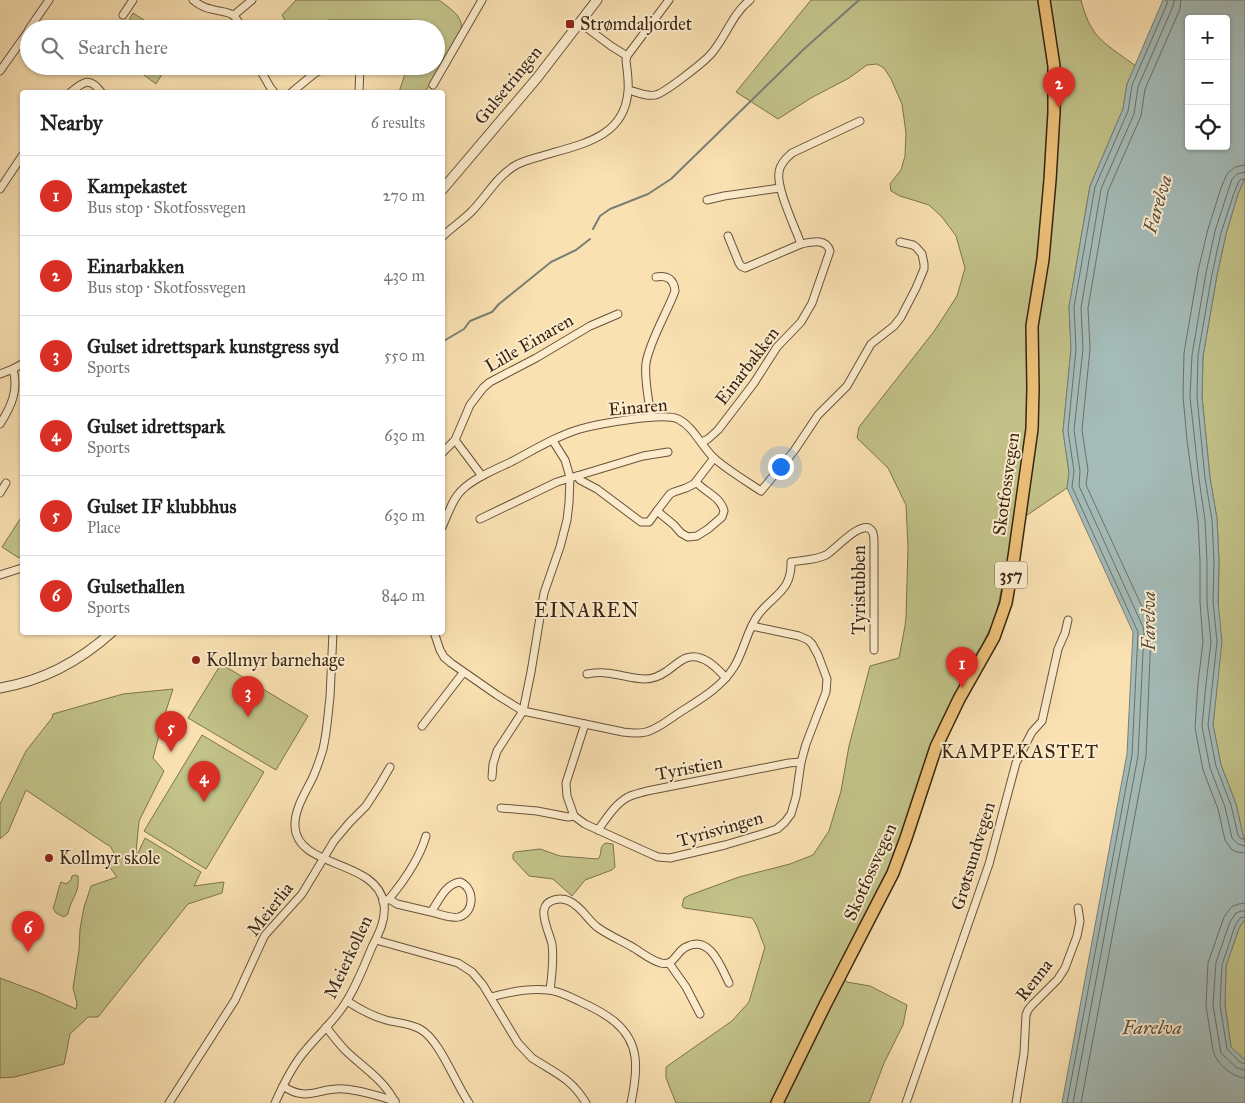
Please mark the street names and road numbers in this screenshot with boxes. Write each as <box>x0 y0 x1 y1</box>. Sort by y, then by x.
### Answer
street label: Gulsetringen <box>470 41 547 130</box>
street label: Lille Einaren <box>481 309 577 377</box>
street label: Einarbakken <box>711 322 784 409</box>
street label: Einaren <box>608 393 669 421</box>
street label: Skotfossvegen <box>988 431 1025 537</box>
street label: Tyristubben <box>848 545 870 635</box>
road number: 357 <box>995 562 1027 588</box>
street label: Tyristien <box>654 751 724 785</box>
street label: Grøtsundvegen <box>946 799 1001 913</box>
street label: Tyrisvingen <box>675 806 766 853</box>
street label: Skotfossvegen <box>839 820 902 924</box>
street label: Meierlia <box>242 877 298 940</box>
street label: Meierkollen <box>319 912 377 1002</box>
street label: Renna <box>1011 954 1057 1005</box>

